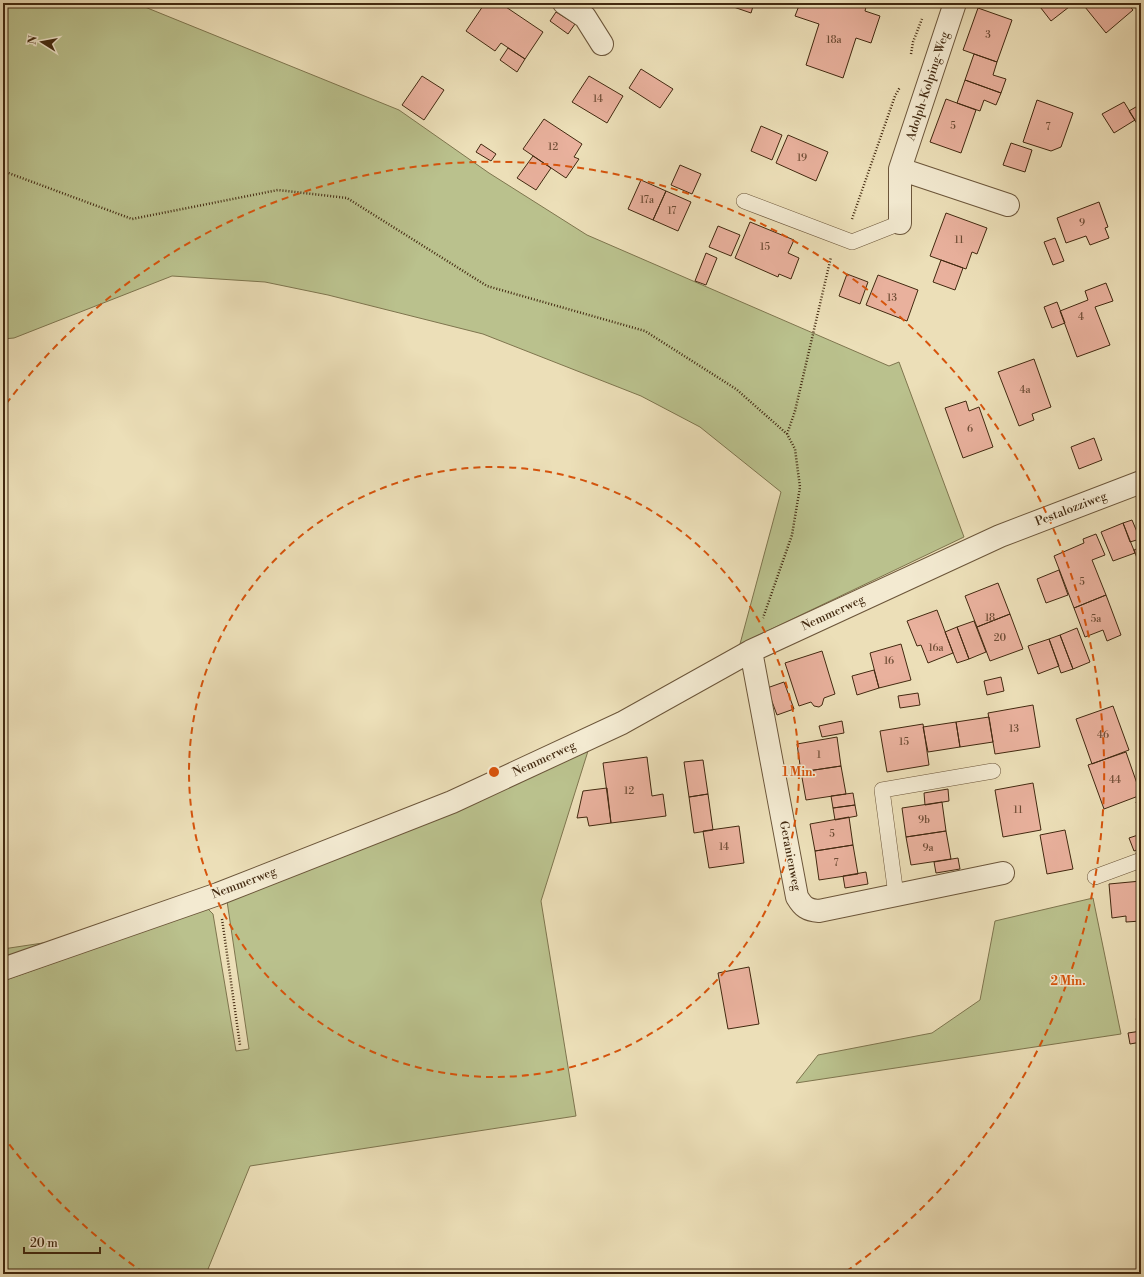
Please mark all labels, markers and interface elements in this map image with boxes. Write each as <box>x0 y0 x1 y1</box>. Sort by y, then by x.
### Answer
north arrow <box>22 22 62 62</box>
street label: Adolph-Kolping-Weg <box>903 29 953 143</box>
house number: 3 <box>985 29 991 41</box>
text: N <box>25 34 41 46</box>
house number: 18a <box>826 34 843 46</box>
house number: 14 <box>593 93 603 105</box>
house number: 5 <box>950 120 956 132</box>
house number: 7 <box>1045 121 1051 133</box>
house number: 12 <box>548 141 558 153</box>
house number: 19 <box>797 152 807 164</box>
house number: 17a <box>640 194 655 206</box>
house number: 17 <box>668 205 676 217</box>
house number: 9 <box>1079 217 1085 229</box>
house number: 11 <box>955 234 964 246</box>
house number: 15 <box>760 241 770 253</box>
house number: 13 <box>887 292 897 304</box>
house number: 4 <box>1078 311 1084 323</box>
house number: 4a <box>1019 384 1031 396</box>
house number: 6 <box>967 423 973 435</box>
street label: Pestalozziweg <box>1033 488 1110 530</box>
house number: 5 <box>1079 576 1085 588</box>
street label: Nemmerweg <box>799 591 868 634</box>
house number: 18 <box>985 612 995 624</box>
house number: 5a <box>1091 613 1102 625</box>
house number: 20 <box>994 632 1007 644</box>
house number: 16a <box>928 642 944 654</box>
house number: 16 <box>884 655 894 667</box>
house number: 13 <box>1009 723 1019 735</box>
house number: 46 <box>1097 729 1109 741</box>
house number: 15 <box>899 736 909 748</box>
street label: Nemmerweg <box>510 737 579 780</box>
house number: 1 <box>817 749 822 761</box>
centre of rings <box>487 765 501 779</box>
text: 1 Min. <box>782 765 816 780</box>
house number: 44 <box>1109 774 1121 786</box>
house number: 12 <box>624 785 634 797</box>
house number: 11 <box>1014 804 1023 816</box>
house number: 9b <box>918 814 930 826</box>
street label: Geranienweg <box>776 820 804 893</box>
house number: 5 <box>829 828 835 840</box>
house number: 14 <box>719 841 729 853</box>
house number: 9a <box>922 842 934 854</box>
house number: 7 <box>833 857 839 869</box>
street label: Nemmerweg <box>210 864 279 902</box>
text: 2 Min. <box>1050 974 1086 989</box>
scale bar <box>24 1229 100 1255</box>
text: 20 m <box>30 1236 58 1251</box>

